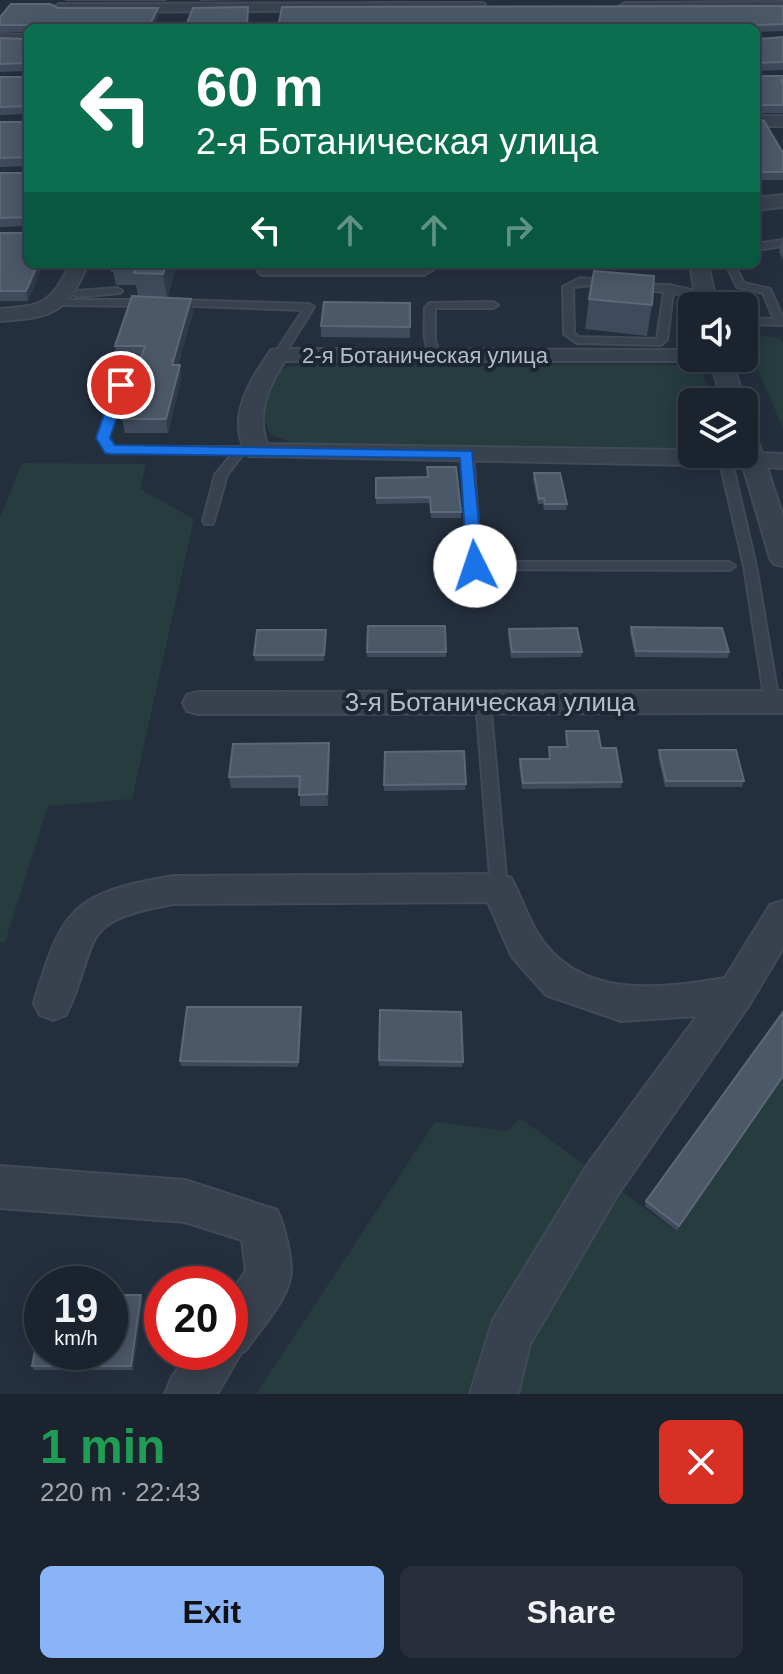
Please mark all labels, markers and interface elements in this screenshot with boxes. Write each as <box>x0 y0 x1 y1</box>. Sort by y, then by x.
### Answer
text: 60 m <box>196 55 324 118</box>
icon: left <box>64 56 168 160</box>
text: 2-я Ботаническая улица <box>196 121 598 162</box>
icon: left <box>244 208 288 252</box>
icon: ahead <box>328 208 372 252</box>
icon: ahead <box>412 208 456 252</box>
icon: right <box>496 208 540 252</box>
map controls <box>678 292 758 468</box>
button: sound <box>678 292 758 372</box>
street label: 2-я Ботаническая улица <box>302 343 549 368</box>
pin <box>87 351 155 419</box>
icon: arrive <box>99 363 143 407</box>
button: layers <box>678 388 758 468</box>
position arrow <box>433 524 517 608</box>
street label: 3-я Ботаническая улица <box>345 687 636 717</box>
speed limit sign: 20 <box>144 1266 248 1370</box>
text: 19 <box>54 1286 98 1330</box>
text: km/h <box>54 1327 98 1349</box>
text: 1 min <box>40 1420 165 1473</box>
button: close <box>659 1420 743 1504</box>
text: 220 m · 22:43 <box>40 1477 200 1507</box>
button: Exit <box>40 1566 384 1658</box>
button: Share <box>400 1566 743 1658</box>

